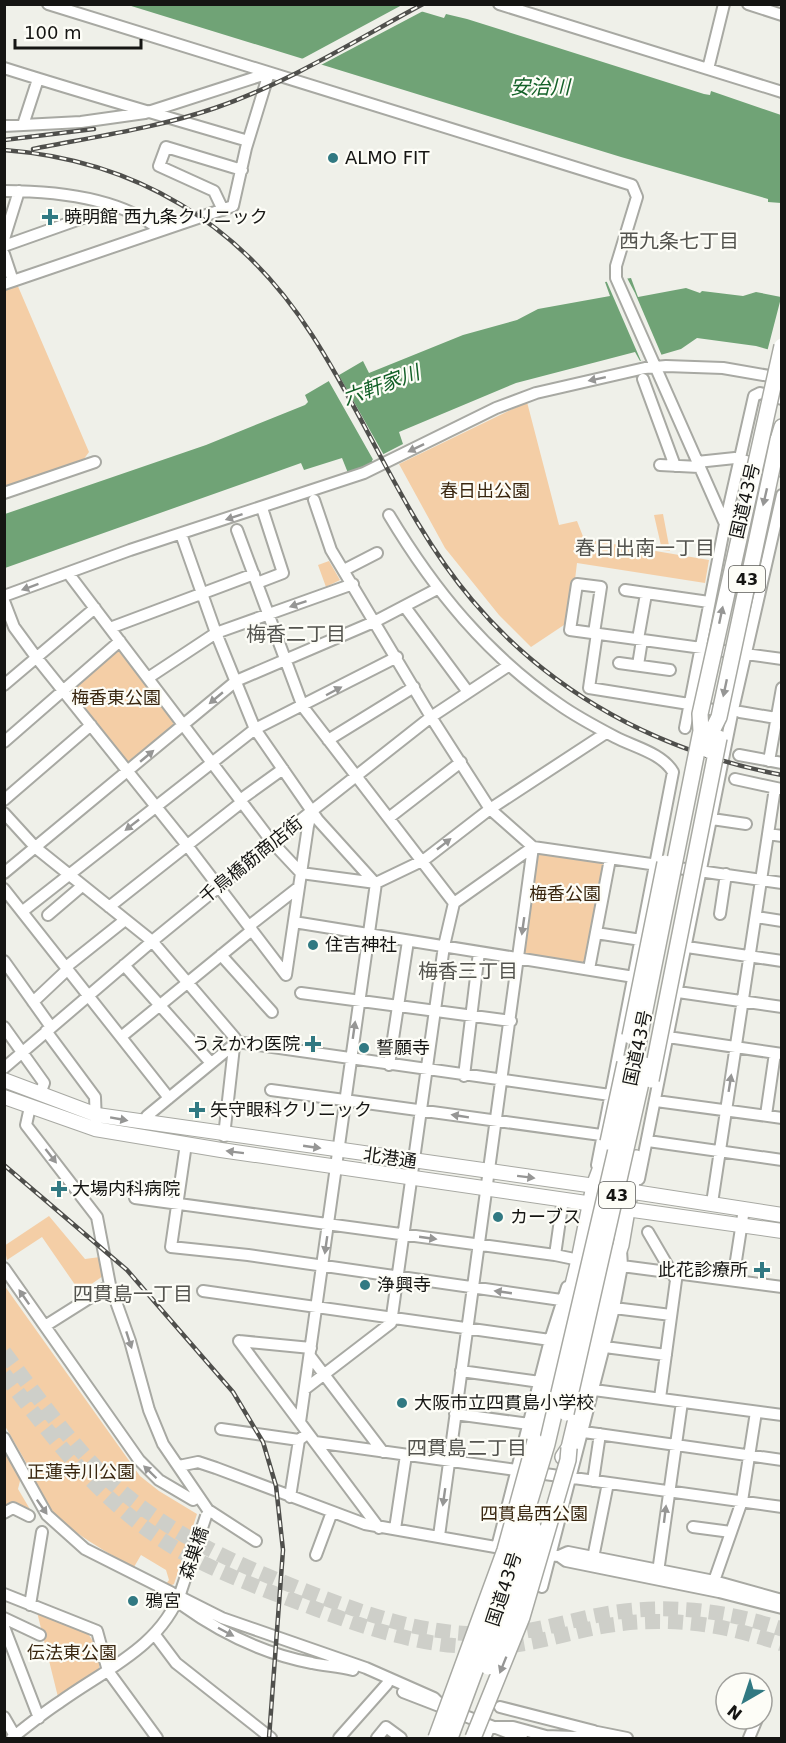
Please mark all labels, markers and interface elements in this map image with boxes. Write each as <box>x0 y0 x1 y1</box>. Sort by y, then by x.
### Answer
scale bar <box>15 12 141 50</box>
text: 100 m <box>24 22 82 43</box>
water label: 安治川 <box>510 75 572 99</box>
place label: ALMO FIT <box>345 147 430 168</box>
marker: ALMO FIT <box>326 151 340 165</box>
place label: 暁明館 西九条クリニック <box>64 206 268 227</box>
marker: 暁明館 西九条クリニック <box>41 208 59 226</box>
district label: 西九条七丁目 <box>619 229 739 253</box>
water label: 六軒家川 <box>339 359 425 410</box>
one-way arrow <box>588 374 607 384</box>
one-way arrow <box>408 443 425 453</box>
street label: 国道43号 <box>726 461 763 541</box>
park label: 春日出公園 <box>440 480 530 501</box>
one-way arrow <box>760 488 770 507</box>
one-way arrow <box>225 513 243 522</box>
district label: 春日出南一丁目 <box>575 536 715 560</box>
road number: 43 <box>729 566 765 592</box>
one-way arrow <box>21 583 39 592</box>
one-way arrow <box>289 599 307 609</box>
one-way arrow <box>716 606 726 625</box>
district label: 梅香二丁目 <box>246 622 346 646</box>
one-way arrow <box>719 679 729 697</box>
one-way arrow <box>325 686 342 696</box>
park label: 梅香東公園 <box>71 687 161 708</box>
one-way arrow <box>209 691 224 704</box>
one-way arrow <box>139 750 154 763</box>
street label: 千鳥橋筋商店街 <box>195 812 306 907</box>
one-way arrow <box>125 818 140 830</box>
one-way arrow <box>437 839 452 851</box>
park label: 梅香公園 <box>529 883 601 904</box>
one-way arrow <box>519 916 528 935</box>
place label: 住吉神社 <box>325 934 397 955</box>
marker: 住吉神社 <box>306 938 320 952</box>
district label: 梅香三丁目 <box>418 959 518 983</box>
street label: 国道43号 <box>619 1008 656 1088</box>
one-way arrow <box>349 1021 358 1040</box>
place label: うえかわ医院 <box>192 1033 300 1054</box>
marker: うえかわ医院 <box>304 1035 322 1053</box>
place label: 誓願寺 <box>376 1037 430 1058</box>
marker: 誓願寺 <box>357 1041 371 1055</box>
one-way arrow <box>726 1074 735 1093</box>
place label: 矢守眼科クリニック <box>210 1099 372 1120</box>
marker: 矢守眼科クリニック <box>188 1101 206 1119</box>
one-way arrow <box>450 1112 469 1121</box>
one-way arrow <box>109 1115 128 1124</box>
one-way arrow <box>302 1142 321 1151</box>
street label: 北港通 <box>362 1143 418 1172</box>
one-way arrow <box>44 1148 57 1164</box>
one-way arrow <box>226 1148 245 1157</box>
one-way arrow <box>516 1173 535 1182</box>
place label: 大場内科病院 <box>72 1178 180 1199</box>
marker: 大場内科病院 <box>50 1180 68 1198</box>
road number: 43 <box>599 1182 635 1208</box>
place label: カーブス <box>510 1206 581 1227</box>
marker: カーブス <box>491 1210 505 1224</box>
one-way arrow <box>419 1234 438 1243</box>
one-way arrow <box>321 1236 330 1255</box>
place label: 此花診療所 <box>658 1259 748 1280</box>
marker: 此花診療所 <box>753 1261 771 1279</box>
place label: 浄興寺 <box>377 1274 431 1295</box>
marker: 浄興寺 <box>358 1278 372 1292</box>
district label: 四貫島一丁目 <box>73 1282 193 1306</box>
one-way arrow <box>494 1287 513 1296</box>
one-way arrow <box>18 1289 30 1305</box>
one-way arrow <box>125 1331 134 1349</box>
place label: 大阪市立四貫島小学校 <box>414 1392 594 1413</box>
marker: 大阪市立四貫島小学校 <box>395 1396 409 1410</box>
district label: 四貫島二丁目 <box>407 1436 527 1460</box>
park label: 正蓮寺川公園 <box>27 1461 135 1482</box>
one-way arrow <box>143 1466 158 1479</box>
one-way arrow <box>440 1487 449 1506</box>
one-way arrow <box>36 1499 48 1515</box>
park label: 四貫島西公園 <box>480 1503 588 1524</box>
one-way arrow <box>660 1504 670 1523</box>
street label: 森巣橋 <box>175 1524 212 1582</box>
street label: 国道43号 <box>482 1549 525 1629</box>
place label: 鴉宮 <box>145 1590 181 1611</box>
marker: 鴉宮 <box>126 1594 140 1608</box>
one-way arrow <box>218 1627 235 1637</box>
park label: 伝法東公園 <box>27 1642 117 1663</box>
one-way arrow <box>498 1656 508 1674</box>
north arrow <box>714 1671 774 1731</box>
text: N <box>724 1701 746 1724</box>

